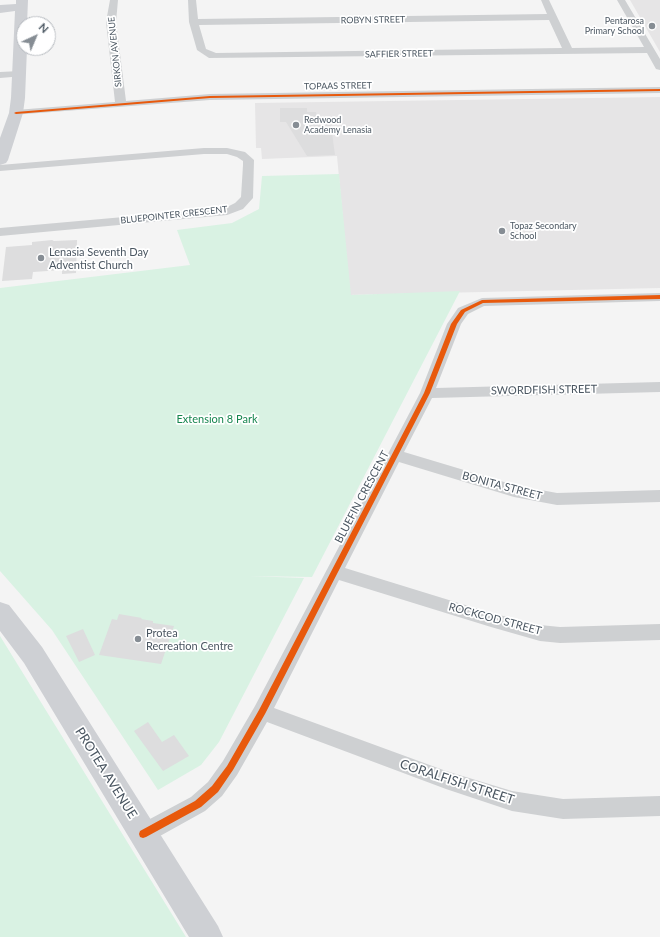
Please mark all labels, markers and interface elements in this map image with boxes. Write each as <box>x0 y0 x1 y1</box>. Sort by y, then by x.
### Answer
street label: ROBYN STREET <box>341 14 405 26</box>
north arrow <box>16 16 56 56</box>
street label: SIRKON AVENUE <box>106 16 124 88</box>
place label: Pentarosa Primary School <box>585 16 644 37</box>
text: N <box>36 20 52 35</box>
marker: Pentarosa Primary School <box>647 21 657 31</box>
street label: SAFFIER STREET <box>365 48 433 60</box>
street label: TOPAAS STREET <box>304 80 372 92</box>
place label: Redwood Academy Lenasia <box>304 115 372 136</box>
marker: Redwood Academy Lenasia <box>291 120 301 130</box>
street label: BLUEPOINTER CRESCENT <box>120 204 228 226</box>
place label: Topaz Secondary School <box>510 221 577 242</box>
marker: Topaz Secondary School <box>497 226 507 236</box>
place label: Lenasia Seventh Day Adventist Church <box>49 245 148 271</box>
marker: Lenasia Seventh Day Adventist Church <box>36 253 46 263</box>
street label: SWORDFISH STREET <box>491 382 597 398</box>
park label: Extension 8 Park <box>177 412 257 426</box>
street label: BLUEFIN CRESCENT <box>332 449 392 545</box>
street label: BONITA STREET <box>461 469 543 503</box>
street label: ROCKCOD STREET <box>447 600 543 638</box>
place label: Protea Recreation Centre <box>146 626 233 652</box>
marker: Protea Recreation Centre <box>133 634 143 644</box>
street label: PROTEA AVENUE <box>72 725 140 821</box>
street label: CORALFISH STREET <box>398 756 516 808</box>

